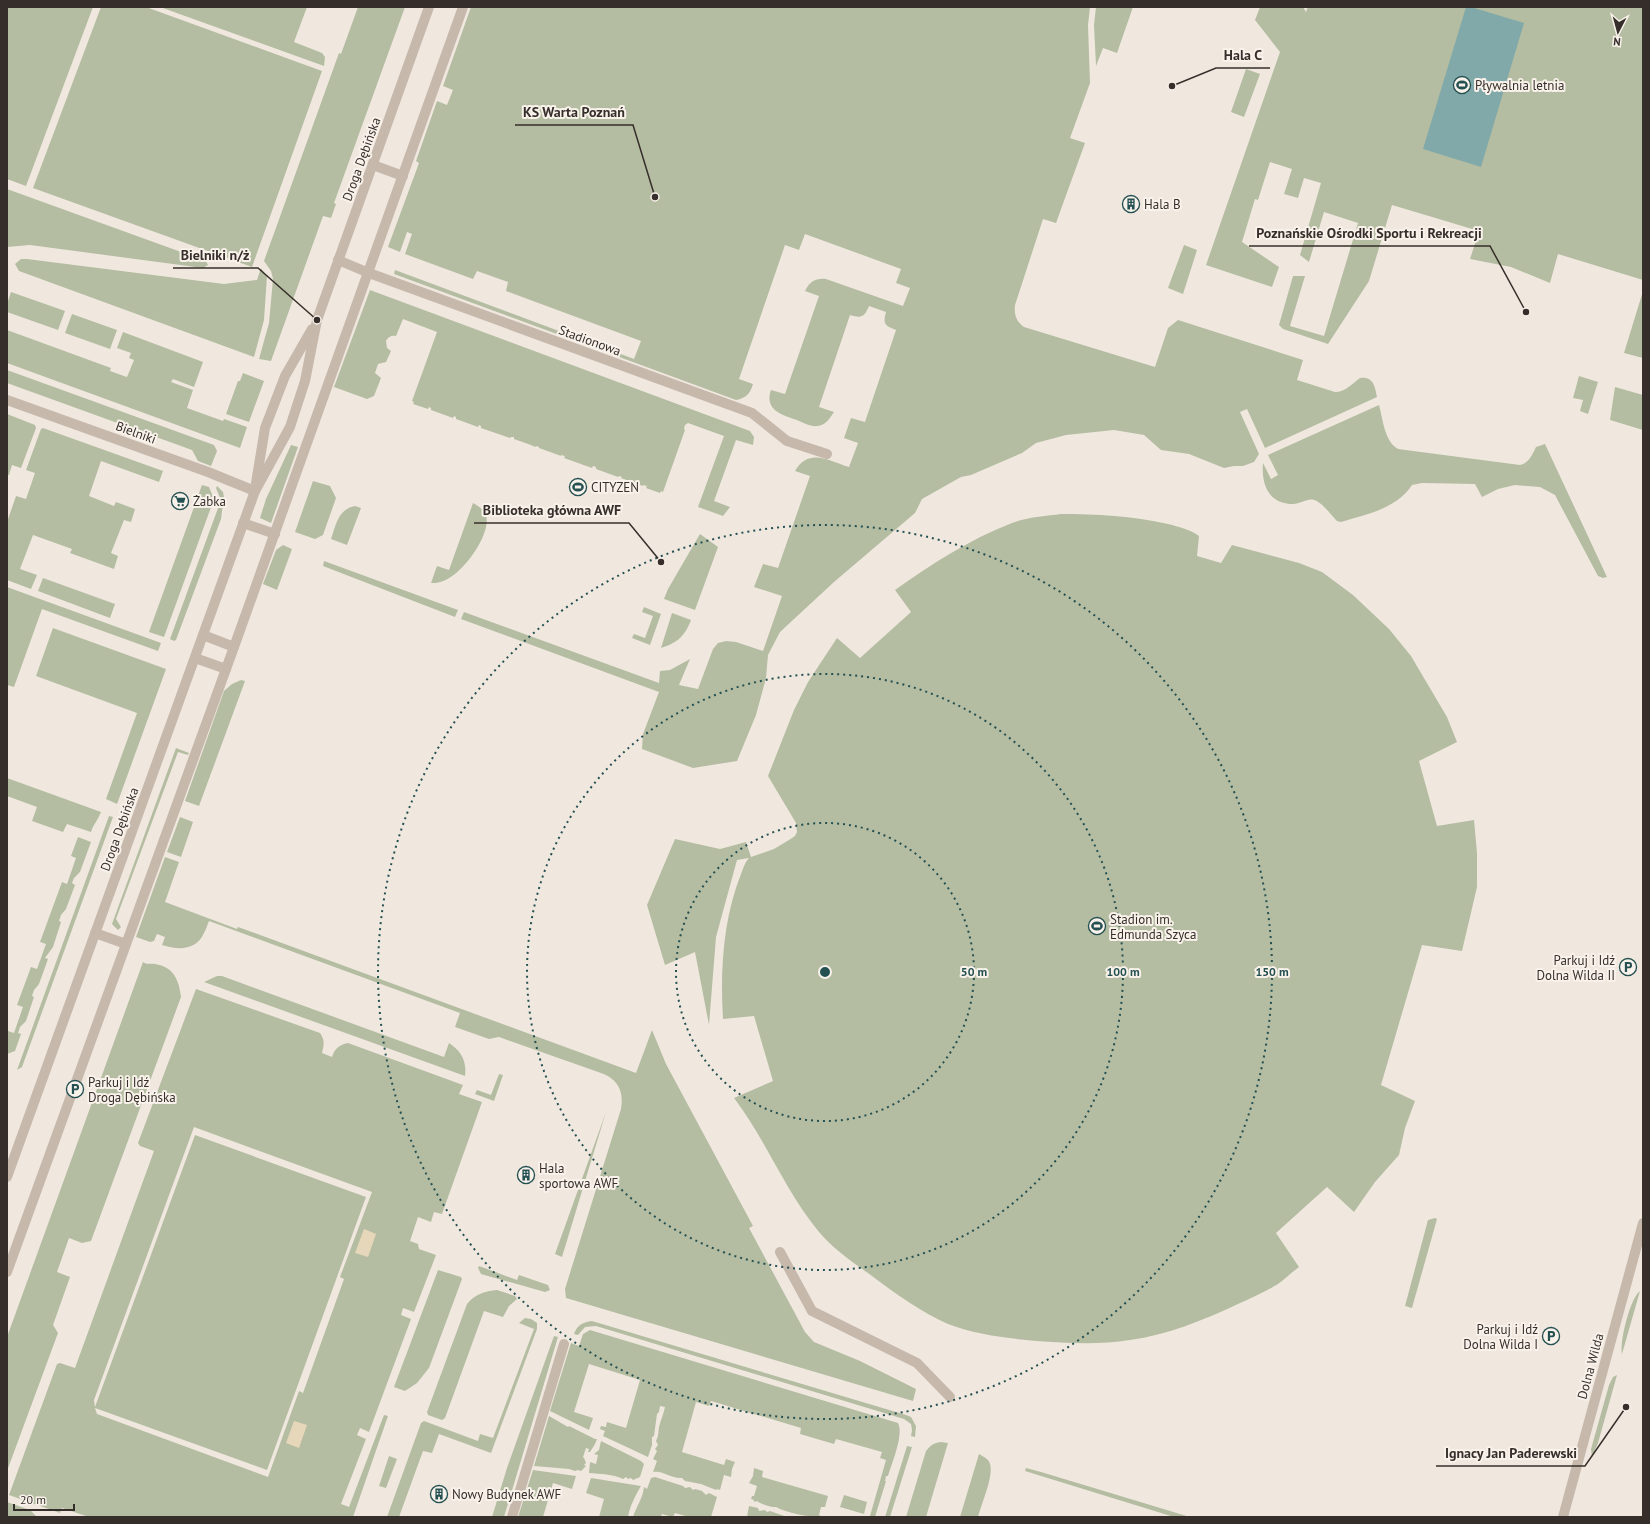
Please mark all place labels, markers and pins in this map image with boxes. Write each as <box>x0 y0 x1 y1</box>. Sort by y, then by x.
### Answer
callout: Hala C <box>1216 42 1270 68</box>
sports icon: Pływalnia letnia <box>1452 75 1472 95</box>
place label: Pływalnia letnia <box>1475 77 1564 94</box>
callout: KS Warta Poznań <box>515 99 633 125</box>
building icon: Hala B <box>1121 194 1141 214</box>
place label: Hala B <box>1144 196 1181 213</box>
callout: Poznańskie Ośrodki Sportu i Rekreacji <box>1249 220 1490 246</box>
callout: Bielniki n/ż <box>173 242 258 268</box>
sports icon: CITYZEN <box>568 477 588 497</box>
place label: CITYZEN <box>591 479 639 496</box>
supermarket icon: Żabka <box>170 491 190 511</box>
place label: Żabka <box>193 493 226 510</box>
callout: Biblioteka główna AWF <box>474 497 629 523</box>
place label: Stadion im. Edmunda Szyca <box>1110 911 1196 943</box>
sports icon: Stadion im. Edmunda Szyca <box>1087 916 1107 936</box>
place label: Parkuj i Idź Dolna Wilda II <box>1536 952 1615 984</box>
parking icon: Parkuj i Idź Dolna Wilda II <box>1618 957 1638 977</box>
centre of rings <box>818 965 832 979</box>
place label: Parkuj i Idź Droga Dębińska <box>88 1074 176 1106</box>
parking icon: Parkuj i Idź Droga Dębińska <box>65 1079 85 1099</box>
place label: Hala sportowa AWF <box>539 1160 618 1192</box>
building icon: Hala sportowa AWF <box>516 1165 536 1185</box>
place label: Parkuj i Idź Dolna Wilda I <box>1463 1321 1538 1353</box>
parking icon: Parkuj i Idź Dolna Wilda I <box>1541 1326 1561 1346</box>
callout: Ignacy Jan Paderewski <box>1436 1440 1585 1466</box>
building icon: Nowy Budynek AWF <box>429 1484 449 1504</box>
place label: Nowy Budynek AWF <box>452 1486 562 1503</box>

